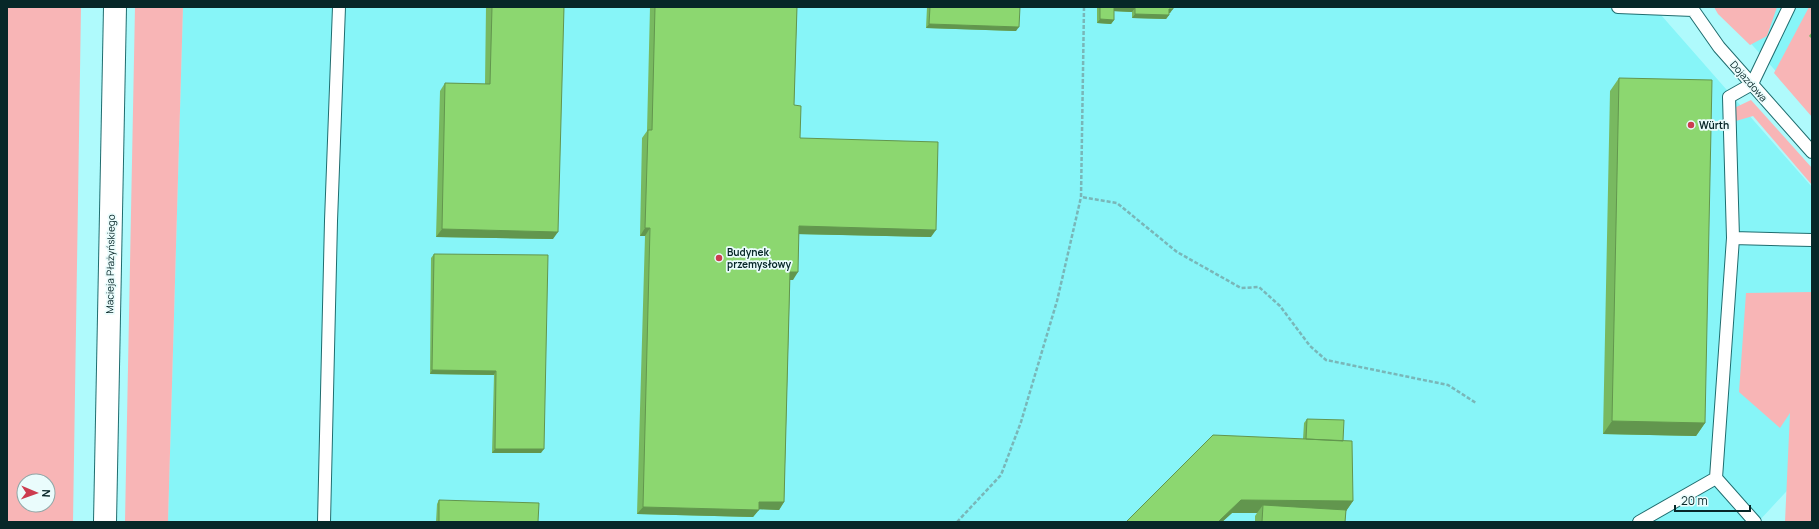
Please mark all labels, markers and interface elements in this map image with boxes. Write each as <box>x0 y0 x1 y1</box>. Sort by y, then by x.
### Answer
street label: Dojazdowa <box>1727 57 1771 105</box>
place label: Würth <box>1699 118 1729 132</box>
marker: Würth <box>1686 120 1696 130</box>
street label: Macieja Płażyńskiego <box>102 214 118 314</box>
place label: Budynek przemysłowy <box>727 245 791 271</box>
marker: Budynek przemysłowy <box>714 253 724 263</box>
north arrow <box>16 473 56 513</box>
scale bar <box>1675 487 1750 513</box>
text: N <box>39 489 54 498</box>
text: 20 m <box>1681 492 1708 509</box>

